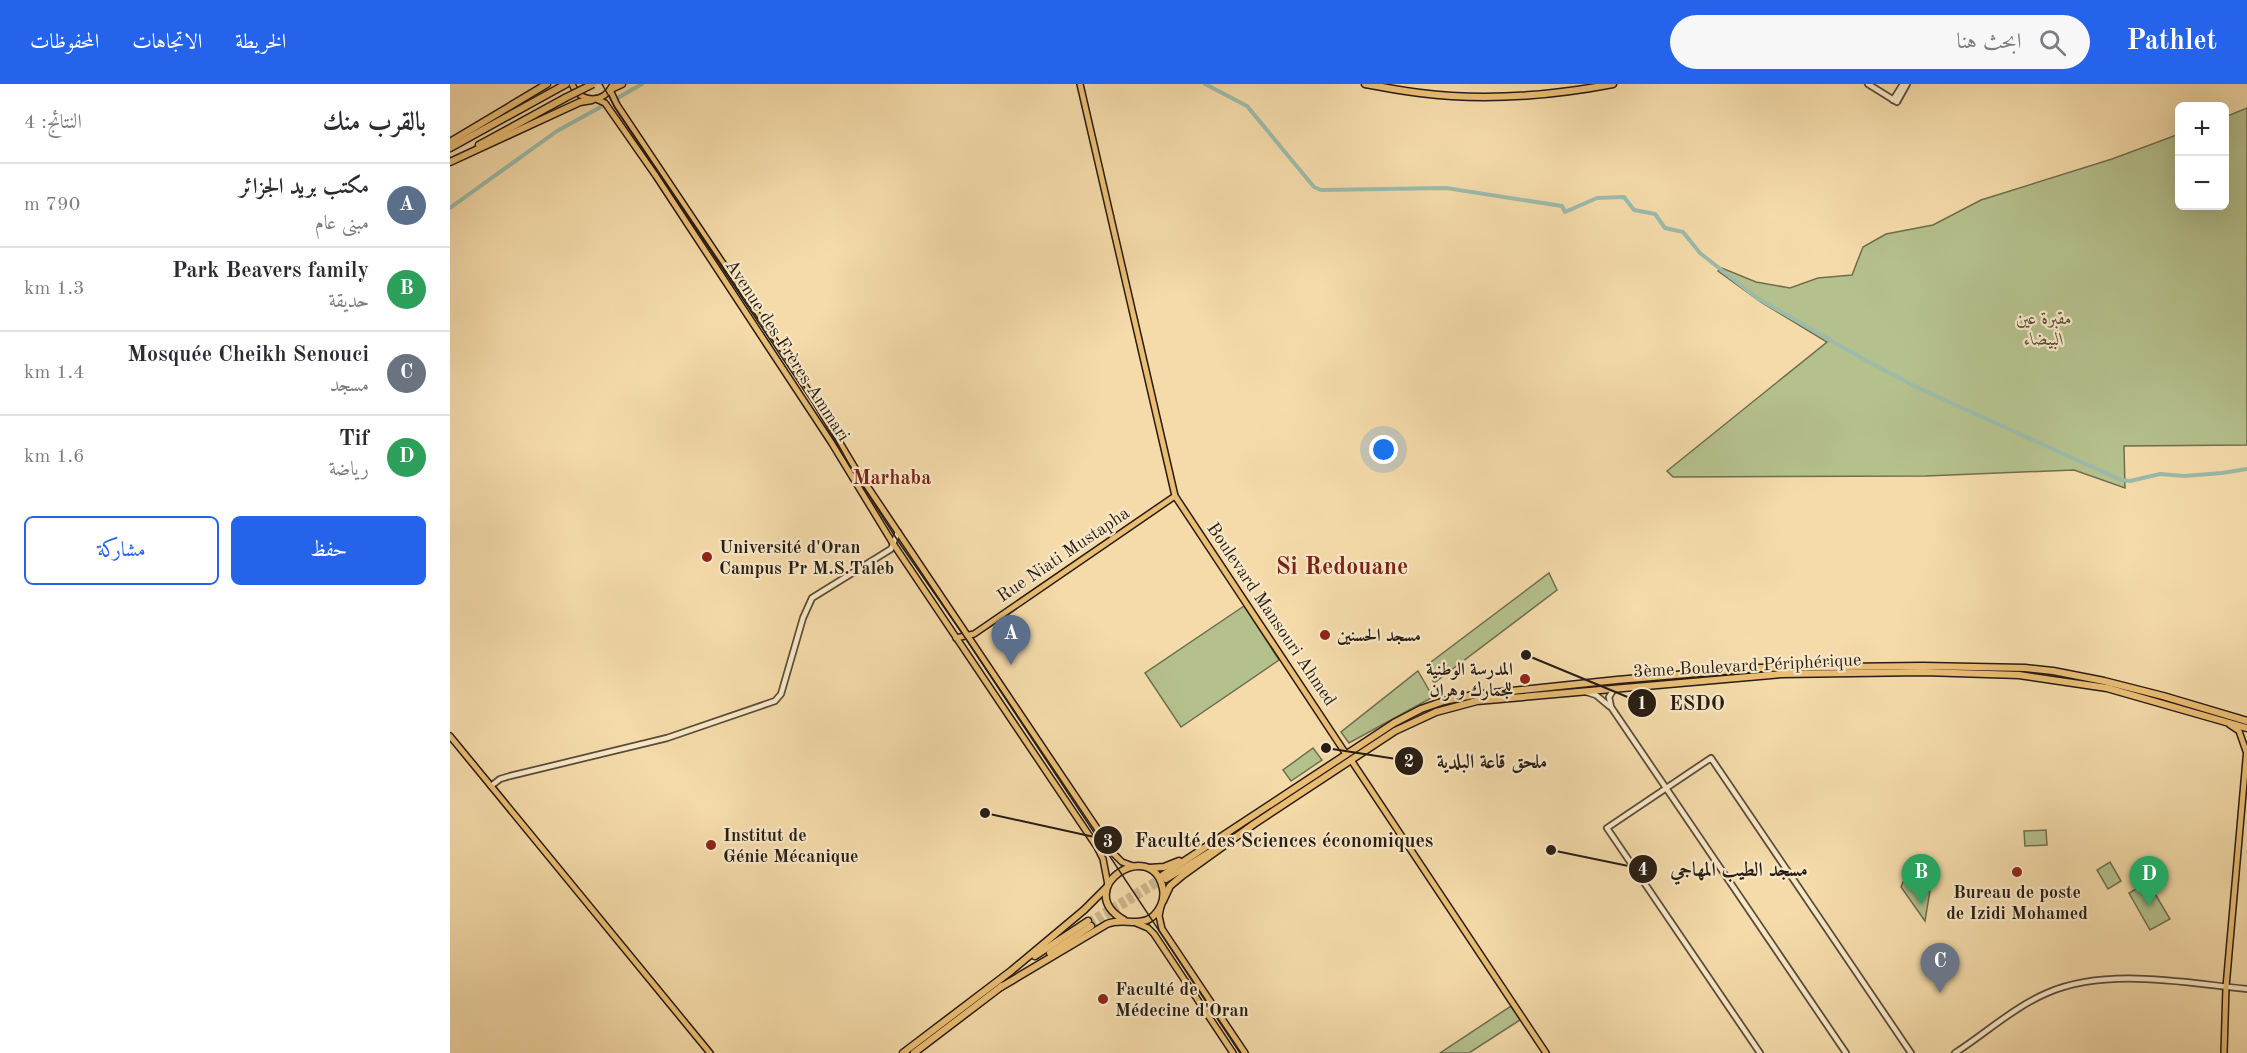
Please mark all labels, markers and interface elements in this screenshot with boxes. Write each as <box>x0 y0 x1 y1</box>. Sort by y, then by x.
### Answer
search box <box>1670 15 2090 69</box>
icon: search <box>2036 26 2069 59</box>
text: Pathlet <box>2126 28 2217 56</box>
text: ابحث هنا <box>1957 31 2021 53</box>
text: المحفوظات <box>30 32 99 53</box>
text: الاتجاهات <box>132 32 202 53</box>
text: الخريطة <box>235 32 286 53</box>
map controls <box>2175 102 2229 210</box>
button: + <box>2175 102 2229 156</box>
text: بالقرب منك <box>323 110 426 136</box>
text: النتائج: 4 <box>24 113 82 133</box>
button: − <box>2175 156 2229 210</box>
text: مكتب بريد الجزائر <box>240 176 369 198</box>
text: 790 m <box>24 195 80 215</box>
text: A <box>399 195 414 215</box>
text: مبنى عام <box>315 214 369 234</box>
street label: Avenue des Frères Ammari <box>722 257 853 445</box>
text: Park Beavers family <box>172 260 369 282</box>
text: 1.3 km <box>24 279 85 299</box>
text: B <box>399 279 414 299</box>
text: حديقة <box>329 292 369 312</box>
park label: مقبرة عين البيضاء <box>2016 310 2072 350</box>
text: Mosquée Cheikh Senouci <box>128 344 369 366</box>
text: 1.4 km <box>24 363 85 383</box>
text: C <box>400 363 413 383</box>
text: مسجد <box>330 376 369 396</box>
text: Tif <box>339 428 369 450</box>
your location <box>1369 435 1398 464</box>
text: 1.6 km <box>24 447 85 467</box>
text: D <box>399 447 414 467</box>
text: رياضة <box>329 460 369 480</box>
district label: Marhaba <box>853 469 931 489</box>
street label: Rue Niati Mustapha <box>994 504 1133 606</box>
button: مشاركة <box>24 516 219 585</box>
button: حفظ <box>231 516 426 585</box>
street label: Boulevard Mansouri Ahmed <box>1203 520 1339 709</box>
place label: Université d'Oran Campus Pr M.S.Taleb <box>719 539 894 578</box>
marker: Université d'Oran Campus Pr M.S.Taleb <box>700 550 714 564</box>
district label: Si Redouane <box>1276 556 1408 580</box>
pin: A <box>992 616 1030 665</box>
place label: مسجد الحسنين <box>1337 627 1421 645</box>
marker: مسجد الحسنين <box>1318 628 1332 642</box>
street label: 3ème Boulevard Périphérique <box>1632 651 1862 681</box>
place label: المدرسة الوطنية للجمارك وهران <box>1426 661 1514 702</box>
marker: المدرسة الوطنية للجمارك وهران <box>1518 672 1532 686</box>
callout: ESDO <box>1627 684 1737 722</box>
text: 1 <box>1637 695 1647 713</box>
text: ESDO <box>1669 695 1725 715</box>
callout: ملحق قاعة البلدية <box>1394 742 1559 780</box>
text: ملحق قاعة البلدية <box>1437 752 1547 774</box>
text: 2 <box>1404 753 1414 771</box>
callout: Faculté des Sciences économiques <box>1093 821 1445 859</box>
place label: Institut de Génie Mécanique <box>723 827 859 866</box>
text: Faculté des Sciences économiques <box>1135 832 1433 852</box>
text: 3 <box>1103 833 1113 851</box>
marker: Institut de Génie Mécanique <box>704 838 718 852</box>
callout: مسجد الطيب المهاجي <box>1628 850 1820 888</box>
pin: B <box>1902 854 1940 904</box>
pin: D <box>2130 856 2168 906</box>
text: مسجد الطيب المهاجي <box>1669 860 1808 885</box>
text: 4 <box>1638 861 1648 879</box>
marker: Bureau de poste de Izidi Mohamed <box>2010 865 2024 879</box>
place label: Bureau de poste de Izidi Mohamed <box>1946 884 2088 923</box>
pin: C <box>1920 944 1960 993</box>
place label: Faculté de Médecine d'Oran <box>1115 981 1249 1020</box>
marker: Faculté de Médecine d'Oran <box>1096 992 1110 1006</box>

